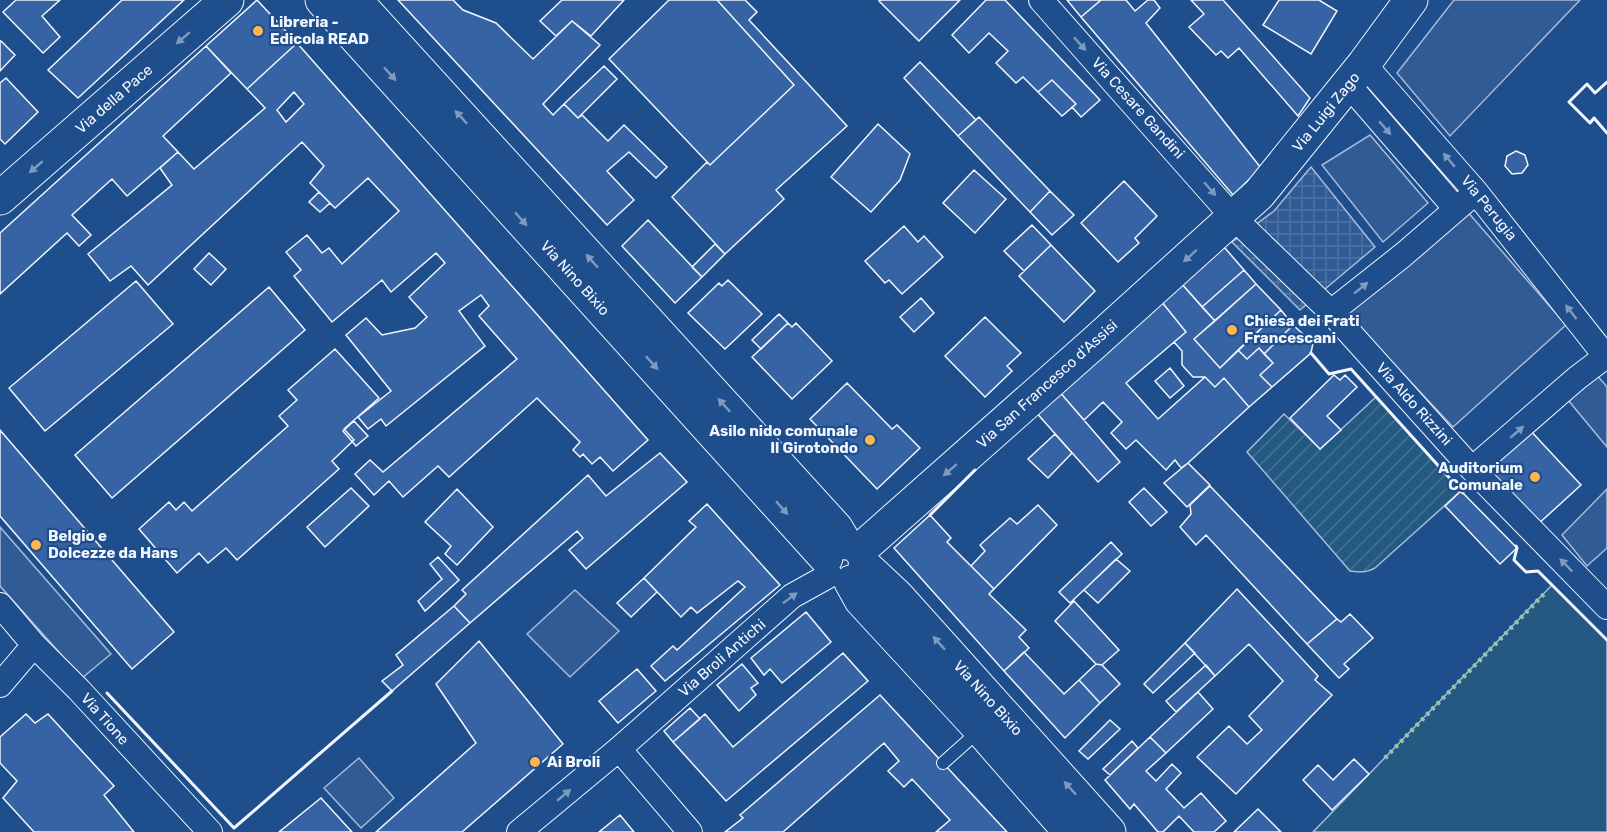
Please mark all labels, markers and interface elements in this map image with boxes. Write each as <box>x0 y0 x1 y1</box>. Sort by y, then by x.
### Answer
place label: Libreria - Edicola READ <box>270 13 369 48</box>
marker: Libreria - Edicola READ <box>251 24 265 38</box>
one-way arrow <box>175 32 191 45</box>
one-way arrow <box>1073 36 1087 51</box>
street label: Via Cesare Gandini <box>1088 54 1188 162</box>
street label: Via della Pace <box>72 61 156 137</box>
one-way arrow <box>383 67 397 82</box>
street label: Via Luigi Zago <box>1288 69 1364 155</box>
one-way arrow <box>454 109 468 124</box>
one-way arrow <box>1378 120 1391 135</box>
one-way arrow <box>1443 153 1456 168</box>
one-way arrow <box>28 160 44 173</box>
street label: Via Perugia <box>1457 172 1521 244</box>
one-way arrow <box>1203 181 1216 196</box>
one-way arrow <box>514 211 527 226</box>
street label: Via Nino Bixio <box>537 237 613 319</box>
one-way arrow <box>1183 249 1198 262</box>
one-way arrow <box>585 253 599 268</box>
one-way arrow <box>1353 283 1368 295</box>
one-way arrow <box>1564 304 1577 320</box>
place label: Chiesa dei Frati Francescani <box>1244 312 1360 347</box>
street label: Via San Francesco d'Assisi <box>973 316 1121 452</box>
marker: Chiesa dei Frati Francescani <box>1225 323 1239 337</box>
one-way arrow <box>645 356 659 371</box>
street label: Via Aldo Rizzini <box>1372 359 1456 449</box>
one-way arrow <box>718 398 731 413</box>
place label: Asilo nido comunale Il Girotondo <box>709 422 858 457</box>
one-way arrow <box>1509 426 1524 439</box>
marker: Asilo nido comunale Il Girotondo <box>863 433 877 447</box>
place label: Auditorium Comunale <box>1438 459 1523 494</box>
one-way arrow <box>943 463 958 476</box>
marker: Auditorium Comunale <box>1528 470 1542 484</box>
one-way arrow <box>775 500 788 515</box>
place label: Belgio e Dolcezze da Hans <box>48 527 178 562</box>
marker: Belgio e Dolcezze da Hans <box>29 538 43 552</box>
one-way arrow <box>1559 558 1573 573</box>
one-way arrow <box>783 593 798 605</box>
street label: Via Broli Antichi <box>675 615 769 701</box>
one-way arrow <box>932 636 946 651</box>
street label: Via Nino Bixio <box>950 657 1026 739</box>
street label: Via Tione <box>77 689 133 749</box>
place label: Ai Broli <box>547 753 600 771</box>
marker: Ai Broli <box>528 755 542 769</box>
one-way arrow <box>1063 781 1077 796</box>
one-way arrow <box>556 788 572 801</box>

